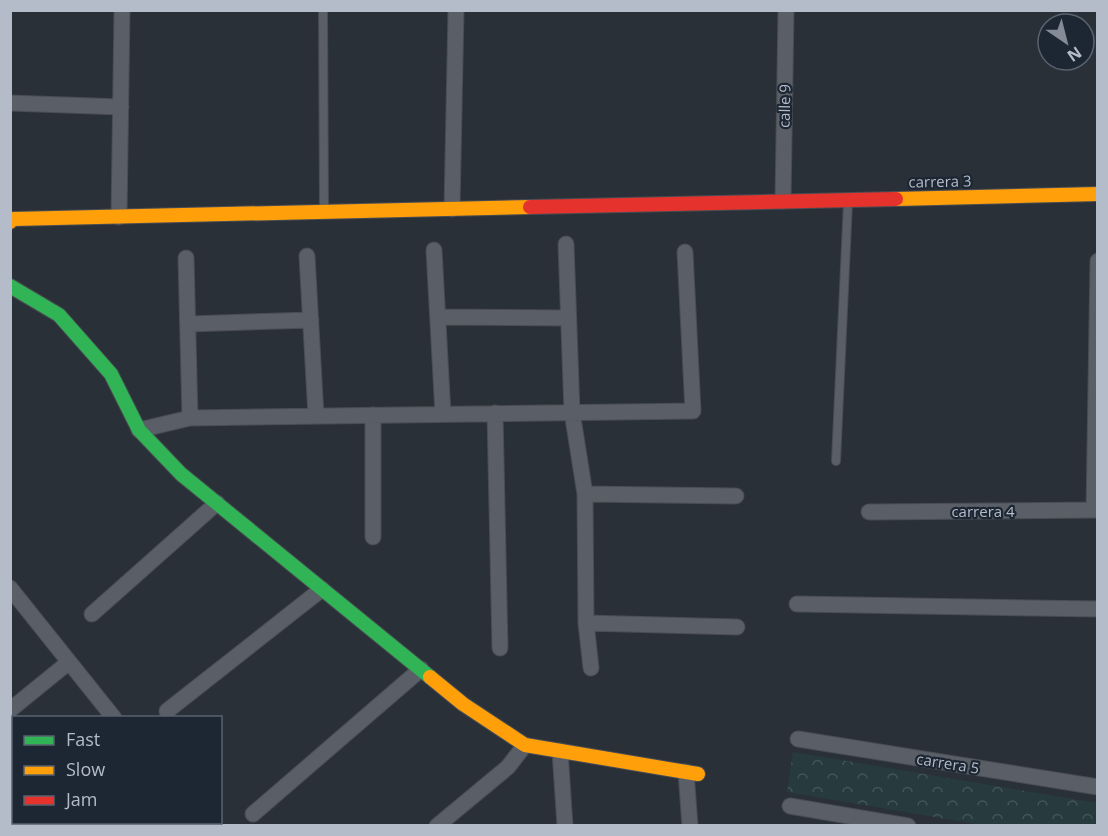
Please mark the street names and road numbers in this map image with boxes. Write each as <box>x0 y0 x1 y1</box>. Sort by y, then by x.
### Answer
street label: calle 9 <box>774 84 794 128</box>
street label: carrera 3 <box>908 170 972 192</box>
street label: carrera 4 <box>951 501 1015 521</box>
street label: carrera 5 <box>915 748 981 778</box>

